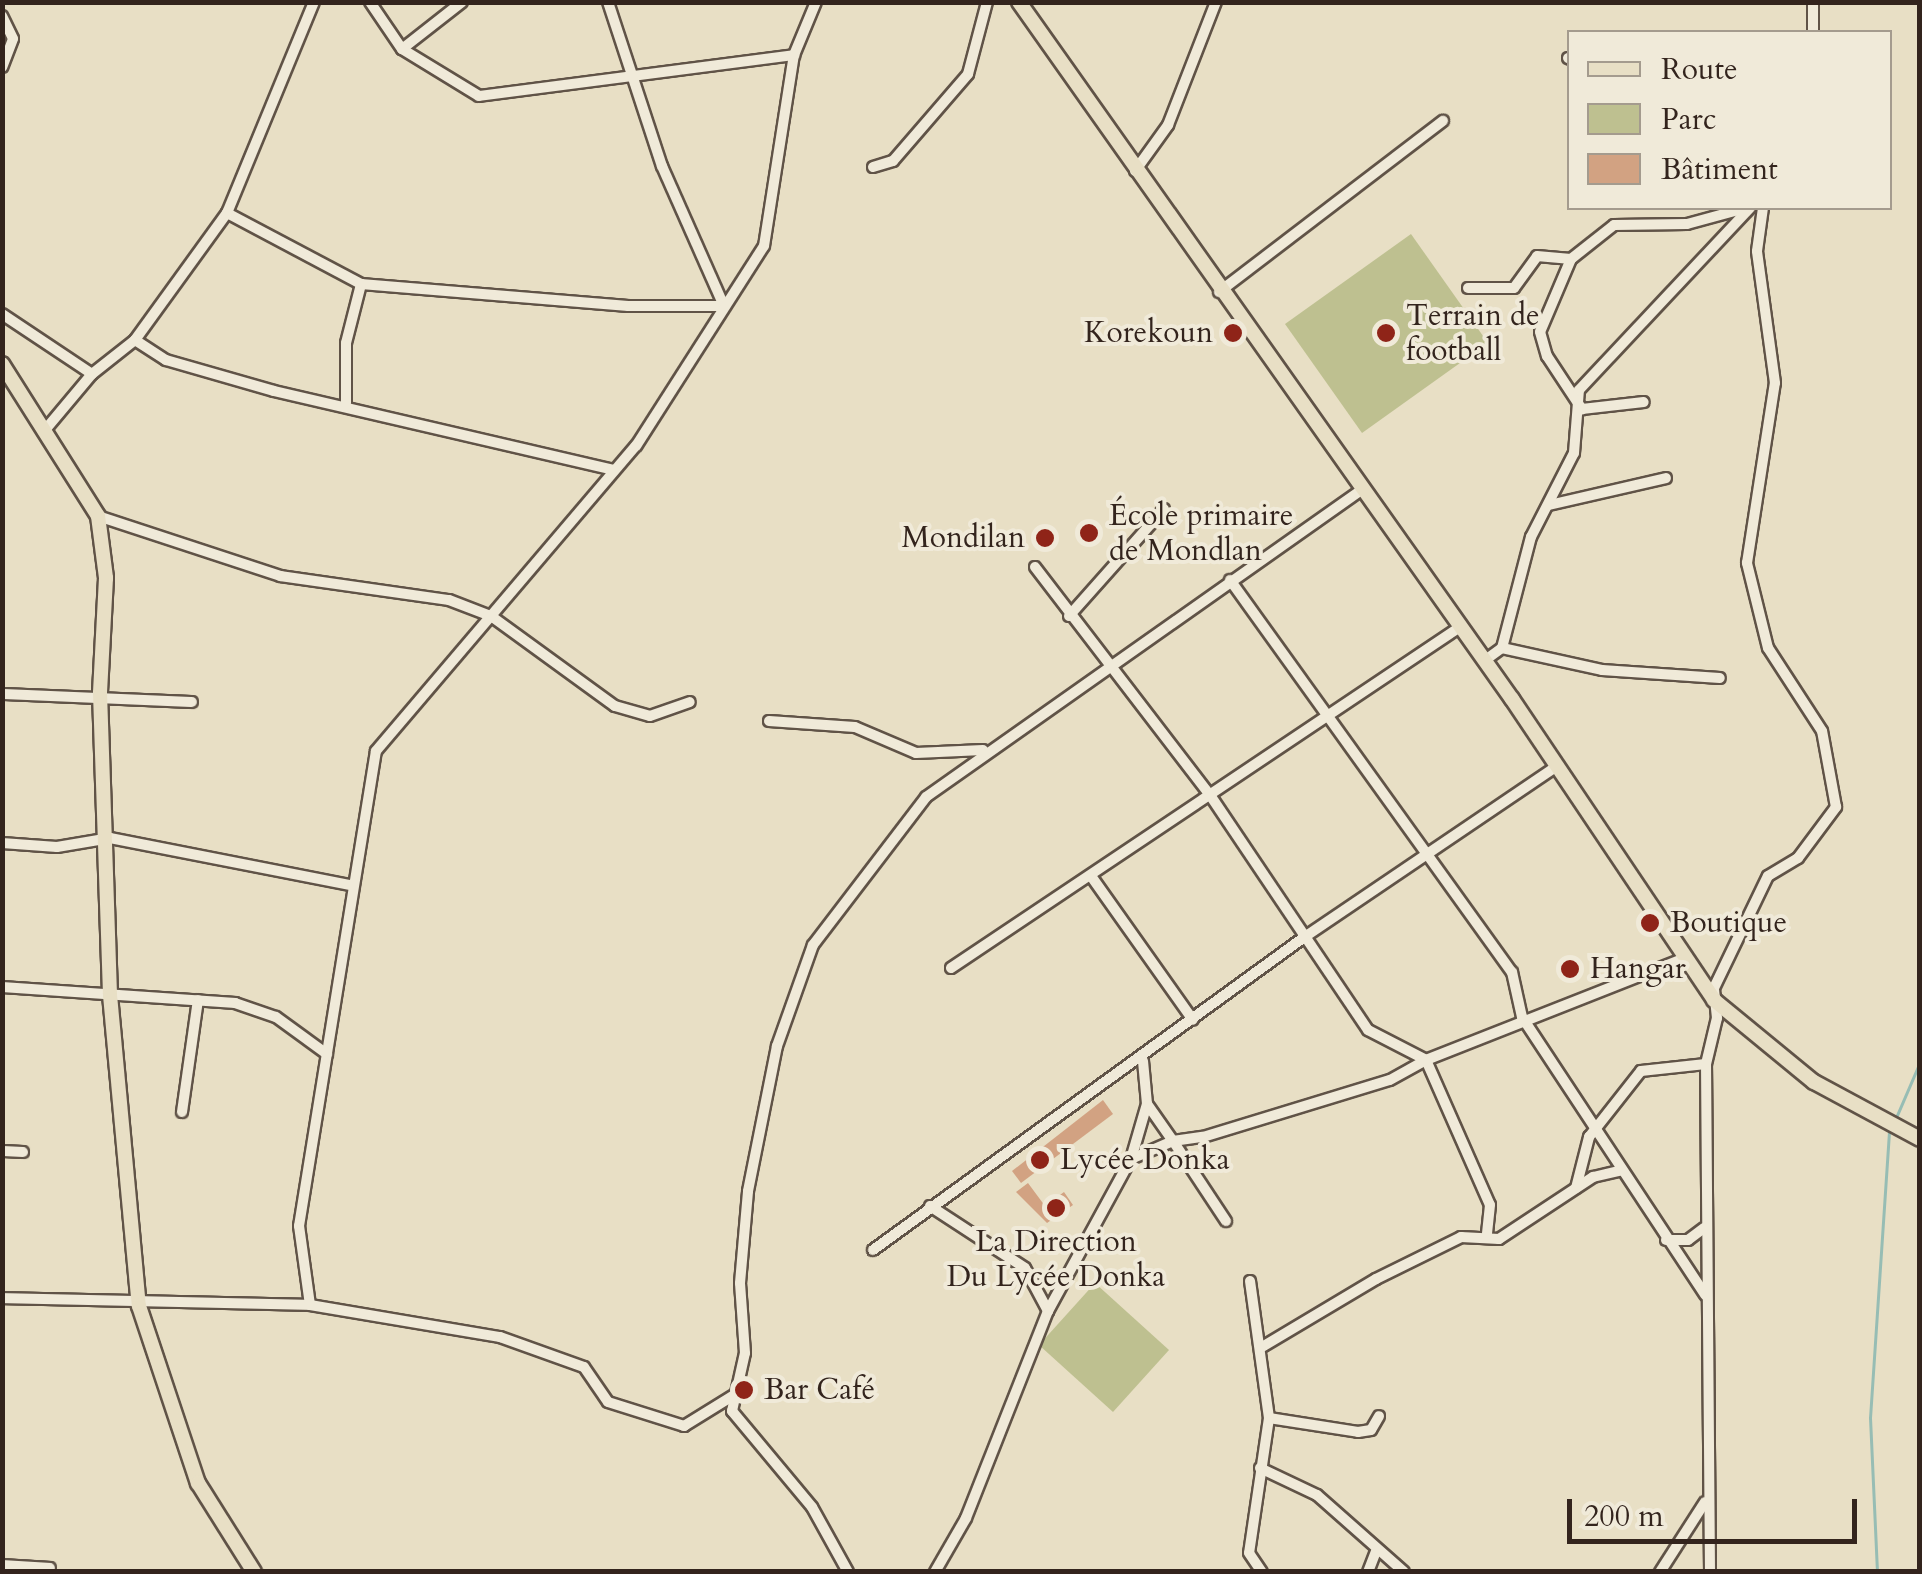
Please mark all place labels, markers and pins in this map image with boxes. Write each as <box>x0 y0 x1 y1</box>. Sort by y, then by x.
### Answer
place label: Terrain de football <box>1406 298 1540 368</box>
place label: Korekoun <box>1084 315 1213 351</box>
marker: Korekoun <box>1222 322 1244 344</box>
marker: Terrain de football <box>1375 322 1397 344</box>
place label: École primaire de Mondlan <box>1109 498 1293 568</box>
place label: Mondilan <box>901 520 1025 556</box>
marker: École primaire de Mondlan <box>1078 522 1100 544</box>
marker: Mondilan <box>1034 527 1056 549</box>
place label: Boutique <box>1670 905 1787 941</box>
marker: Boutique <box>1639 912 1661 934</box>
place label: Hangar <box>1590 951 1686 987</box>
marker: Hangar <box>1559 958 1581 980</box>
place label: Lycée Donka <box>1060 1142 1230 1178</box>
marker: Lycée Donka <box>1029 1149 1051 1171</box>
marker: La Direction Du Lycée Donka <box>1045 1197 1067 1219</box>
place label: La Direction Du Lycée Donka <box>947 1224 1165 1294</box>
place label: Bar Café <box>764 1372 875 1408</box>
marker: Bar Café <box>733 1379 755 1401</box>

